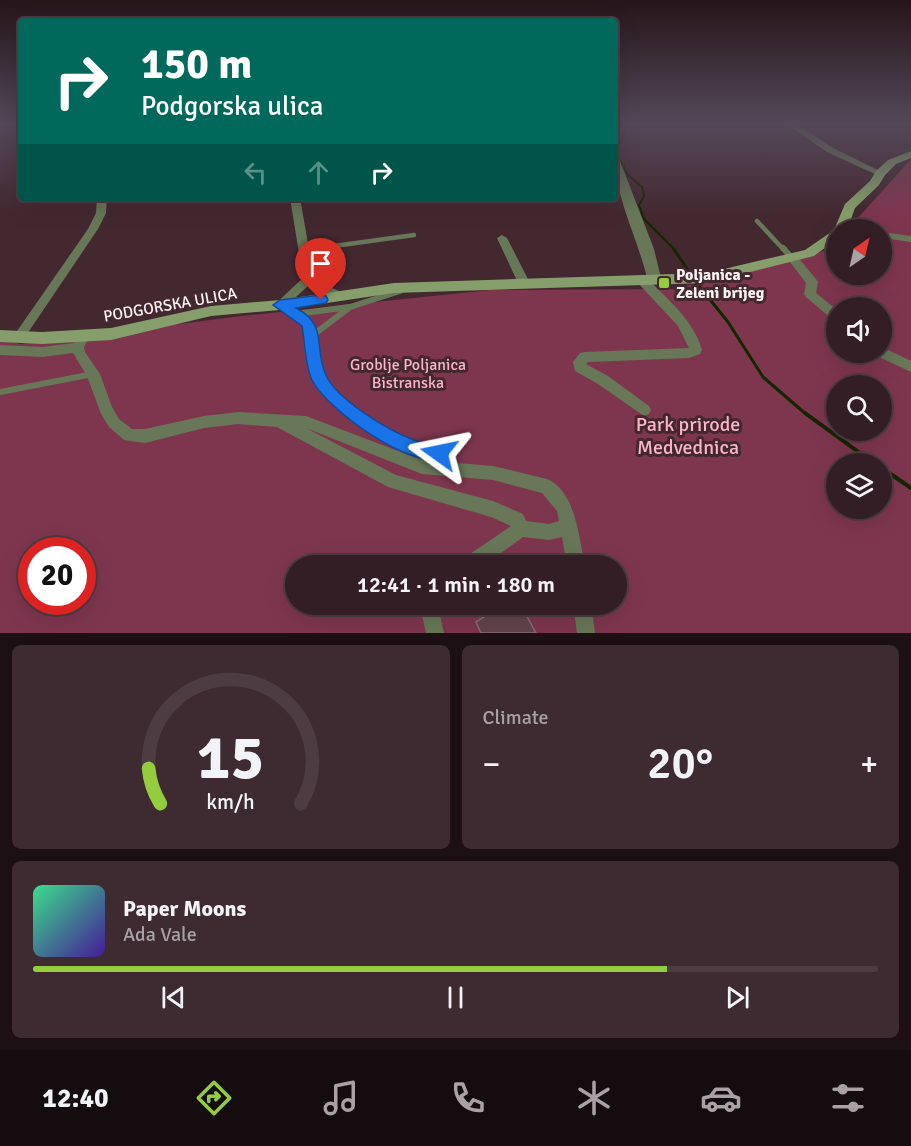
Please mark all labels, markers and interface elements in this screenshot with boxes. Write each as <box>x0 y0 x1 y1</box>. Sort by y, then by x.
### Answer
text: 150 m <box>141 39 252 90</box>
icon: right <box>42 42 120 120</box>
text: Podgorska ulica <box>141 90 323 123</box>
icon: left <box>239 156 272 189</box>
icon: ahead <box>302 156 335 189</box>
icon: right <box>365 156 398 189</box>
north arrow <box>826 219 892 285</box>
map controls <box>826 219 892 519</box>
pin <box>295 238 346 300</box>
icon: arrive <box>304 247 337 280</box>
place label: Poljanica - Zeleni brijeg <box>676 265 765 303</box>
marker: Poljanica - Zeleni brijeg <box>657 276 671 290</box>
street label: PODGORSKA ULICA <box>102 283 239 327</box>
button: sound <box>826 297 892 363</box>
park label: Groblje Poljanica Bistranska <box>350 355 466 393</box>
button: search <box>826 375 892 441</box>
park label: Park prirode Medvednica <box>636 412 740 460</box>
position arrow <box>407 421 471 485</box>
button: layers <box>826 453 892 519</box>
speed limit sign: 20 <box>18 537 96 615</box>
text: 12:41 · 1 min · 180 m <box>357 571 555 598</box>
text: Climate <box>483 705 548 730</box>
text: 15 <box>197 719 264 796</box>
text: 20° <box>647 736 713 791</box>
text: − <box>483 744 500 785</box>
text: + <box>860 744 878 785</box>
text: km/h <box>206 789 255 815</box>
text: Paper Moons <box>123 895 246 922</box>
text: Ada Vale <box>123 922 197 947</box>
icon: previous <box>157 981 190 1014</box>
icon: pause <box>439 981 472 1014</box>
icon: next <box>721 981 754 1014</box>
icon: directions <box>193 1077 235 1119</box>
icon: music <box>320 1077 362 1119</box>
icon: phone <box>447 1077 489 1119</box>
icon: climate <box>573 1077 615 1119</box>
icon: car <box>700 1077 742 1119</box>
icon: filters <box>827 1077 869 1119</box>
text: 12:40 <box>42 1082 109 1115</box>

